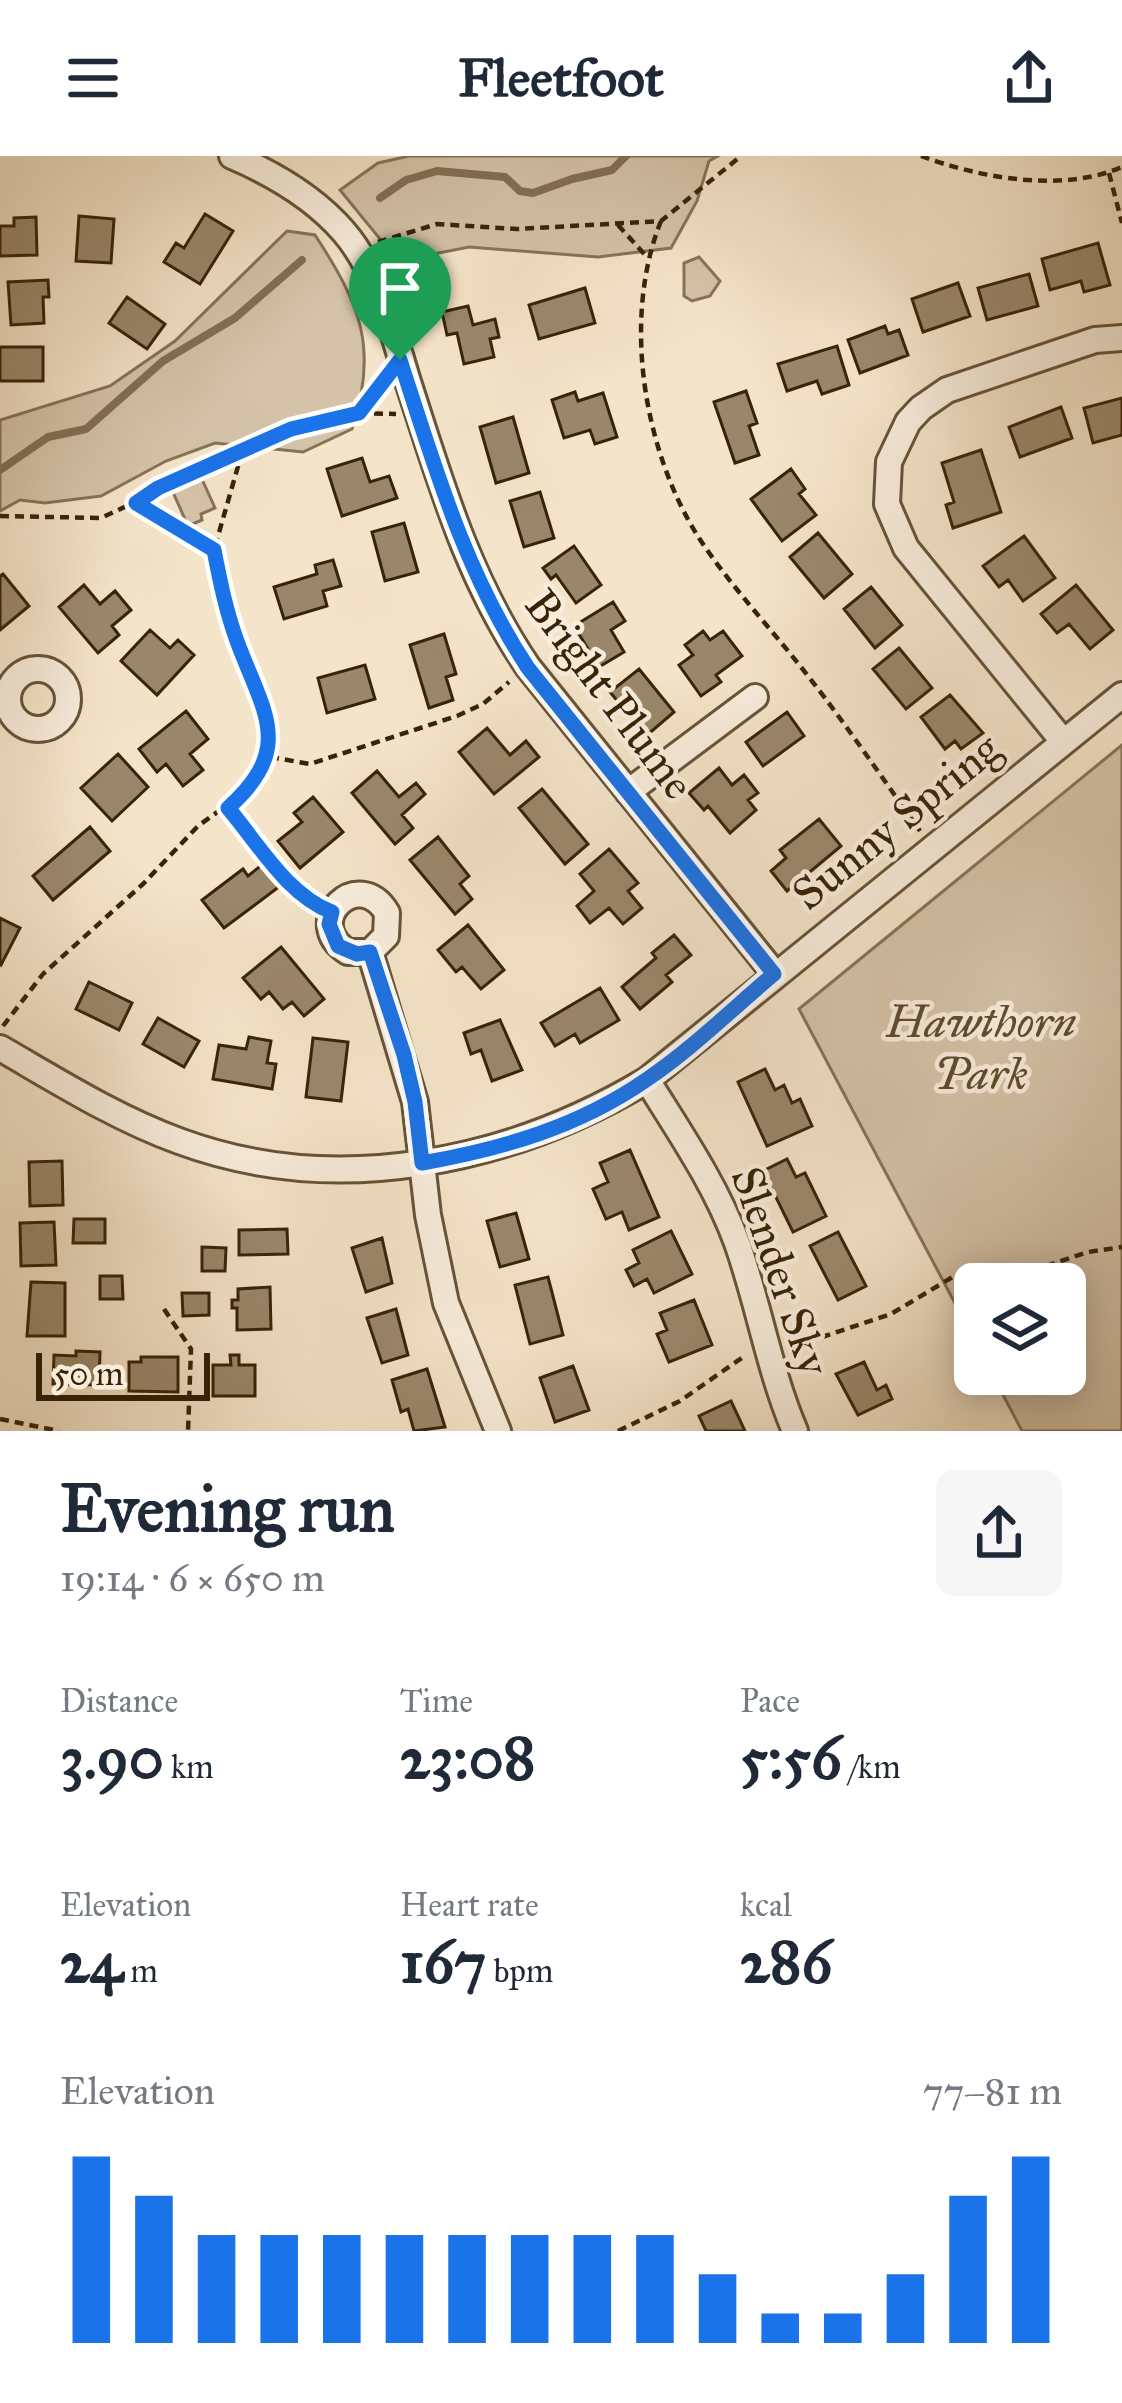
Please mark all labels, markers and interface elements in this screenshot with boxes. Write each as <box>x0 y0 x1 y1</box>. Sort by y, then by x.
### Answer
icon: menu <box>60 45 126 111</box>
text: Fleetfoot <box>458 45 664 111</box>
icon: share <box>996 45 1062 111</box>
pin <box>349 237 451 360</box>
icon: arrive <box>367 255 433 321</box>
street label: Bright Plume <box>513 578 707 810</box>
street label: Sunny Spring <box>781 720 1012 921</box>
park label: Hawthorn Park <box>885 994 1076 1101</box>
street label: Slender Sky <box>720 1160 843 1383</box>
map controls <box>954 1263 1086 1395</box>
button: layers <box>954 1263 1086 1395</box>
scale bar <box>36 1347 210 1400</box>
text: 50 m <box>54 1354 123 1394</box>
text: Evening run <box>60 1468 395 1549</box>
button: share <box>936 1470 1062 1596</box>
text: 19:14 · 6 × 650 m <box>60 1554 325 1602</box>
text: Distance <box>60 1681 178 1721</box>
text: Time <box>400 1681 473 1721</box>
text: Pace <box>740 1681 800 1721</box>
text: 3.90 <box>60 1721 164 1794</box>
text: 23:08 <box>400 1721 536 1794</box>
text: 5:56 <box>740 1721 842 1794</box>
text: km <box>164 1747 214 1787</box>
text: /km <box>842 1747 901 1787</box>
text: Elevation <box>60 1885 191 1925</box>
text: Heart rate <box>400 1885 539 1925</box>
text: kcal <box>740 1885 792 1925</box>
text: 24 <box>60 1925 123 1998</box>
text: 167 <box>400 1925 486 1998</box>
text: 286 <box>740 1925 832 1998</box>
text: m <box>123 1951 158 1991</box>
text: bpm <box>486 1951 554 1991</box>
text: Elevation <box>60 2067 215 2115</box>
text: 77–81 m <box>923 2067 1062 2115</box>

